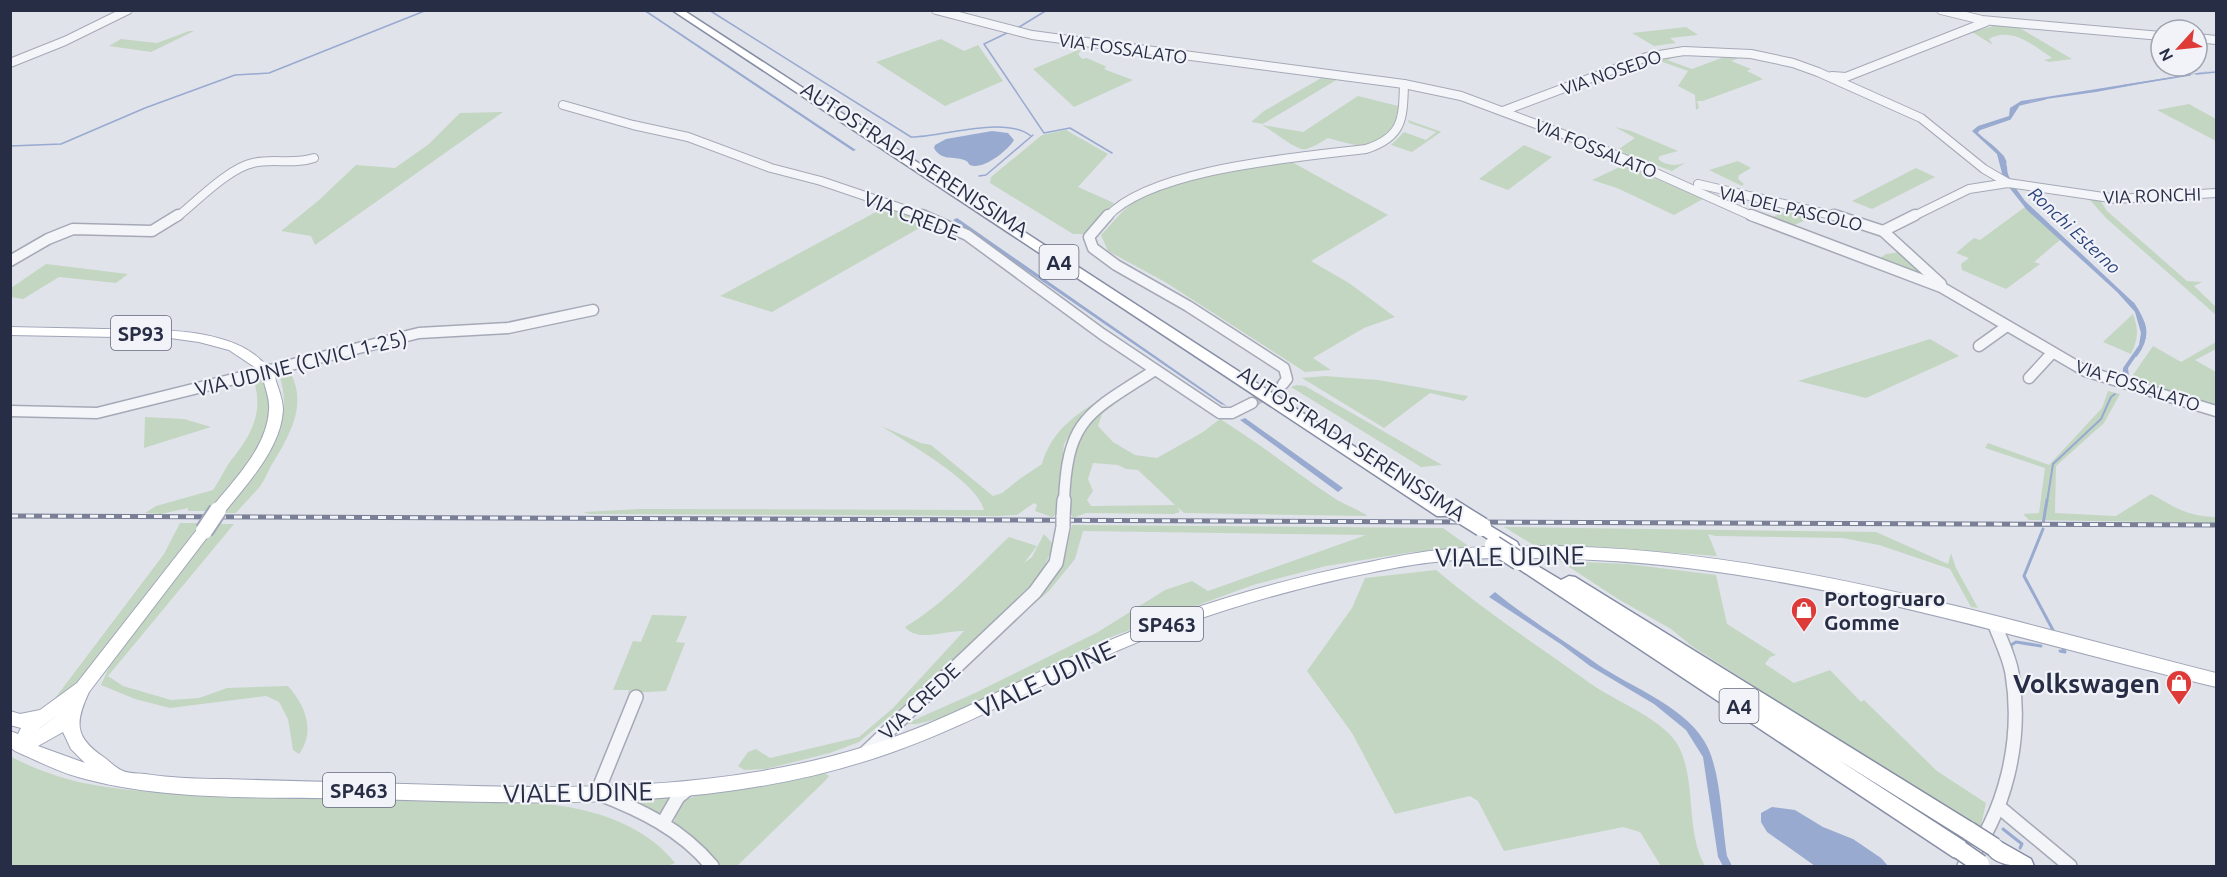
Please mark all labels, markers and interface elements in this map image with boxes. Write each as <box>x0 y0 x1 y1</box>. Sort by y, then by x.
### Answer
north arrow <box>2149 18 2209 78</box>
street label: VIA FOSSALATO <box>1057 29 1189 67</box>
street label: VIA NOSEDO <box>1558 45 1664 99</box>
text: N <box>2155 45 2176 64</box>
street label: AUTOSTRADA SERENISSIMA <box>797 77 1033 242</box>
street label: VIA FOSSALATO <box>1532 114 1660 182</box>
street label: VIA DEL PASCOLO <box>1717 182 1865 234</box>
water label: Ronchi Esterno <box>2025 183 2125 278</box>
street label: VIA RONCHI <box>2103 183 2201 207</box>
street label: VIA CREDE <box>860 186 964 244</box>
road number: A4 <box>1040 245 1078 279</box>
road number: SP93 <box>111 316 171 350</box>
street label: VIA UDINE (CIVICI 1-25) <box>192 325 410 401</box>
street label: VIA FOSSALATO <box>2073 355 2203 415</box>
street label: AUTOSTRADA SERENISSIMA <box>1234 361 1470 526</box>
street label: VIALE UDINE <box>1435 540 1585 572</box>
place label: Portogruaro Gomme <box>1824 586 1945 634</box>
shop icon: Portogruaro Gomme <box>1789 595 1819 633</box>
road number: SP463 <box>1131 607 1203 641</box>
street label: VIALE UDINE <box>971 634 1119 724</box>
street label: VIA CREDE <box>874 658 964 744</box>
shop icon: Volkswagen <box>2164 668 2194 706</box>
place label: Volkswagen <box>2013 669 2160 698</box>
road number: A4 <box>1720 689 1758 723</box>
road number: SP463 <box>323 773 395 807</box>
street label: VIALE UDINE <box>503 776 653 808</box>

